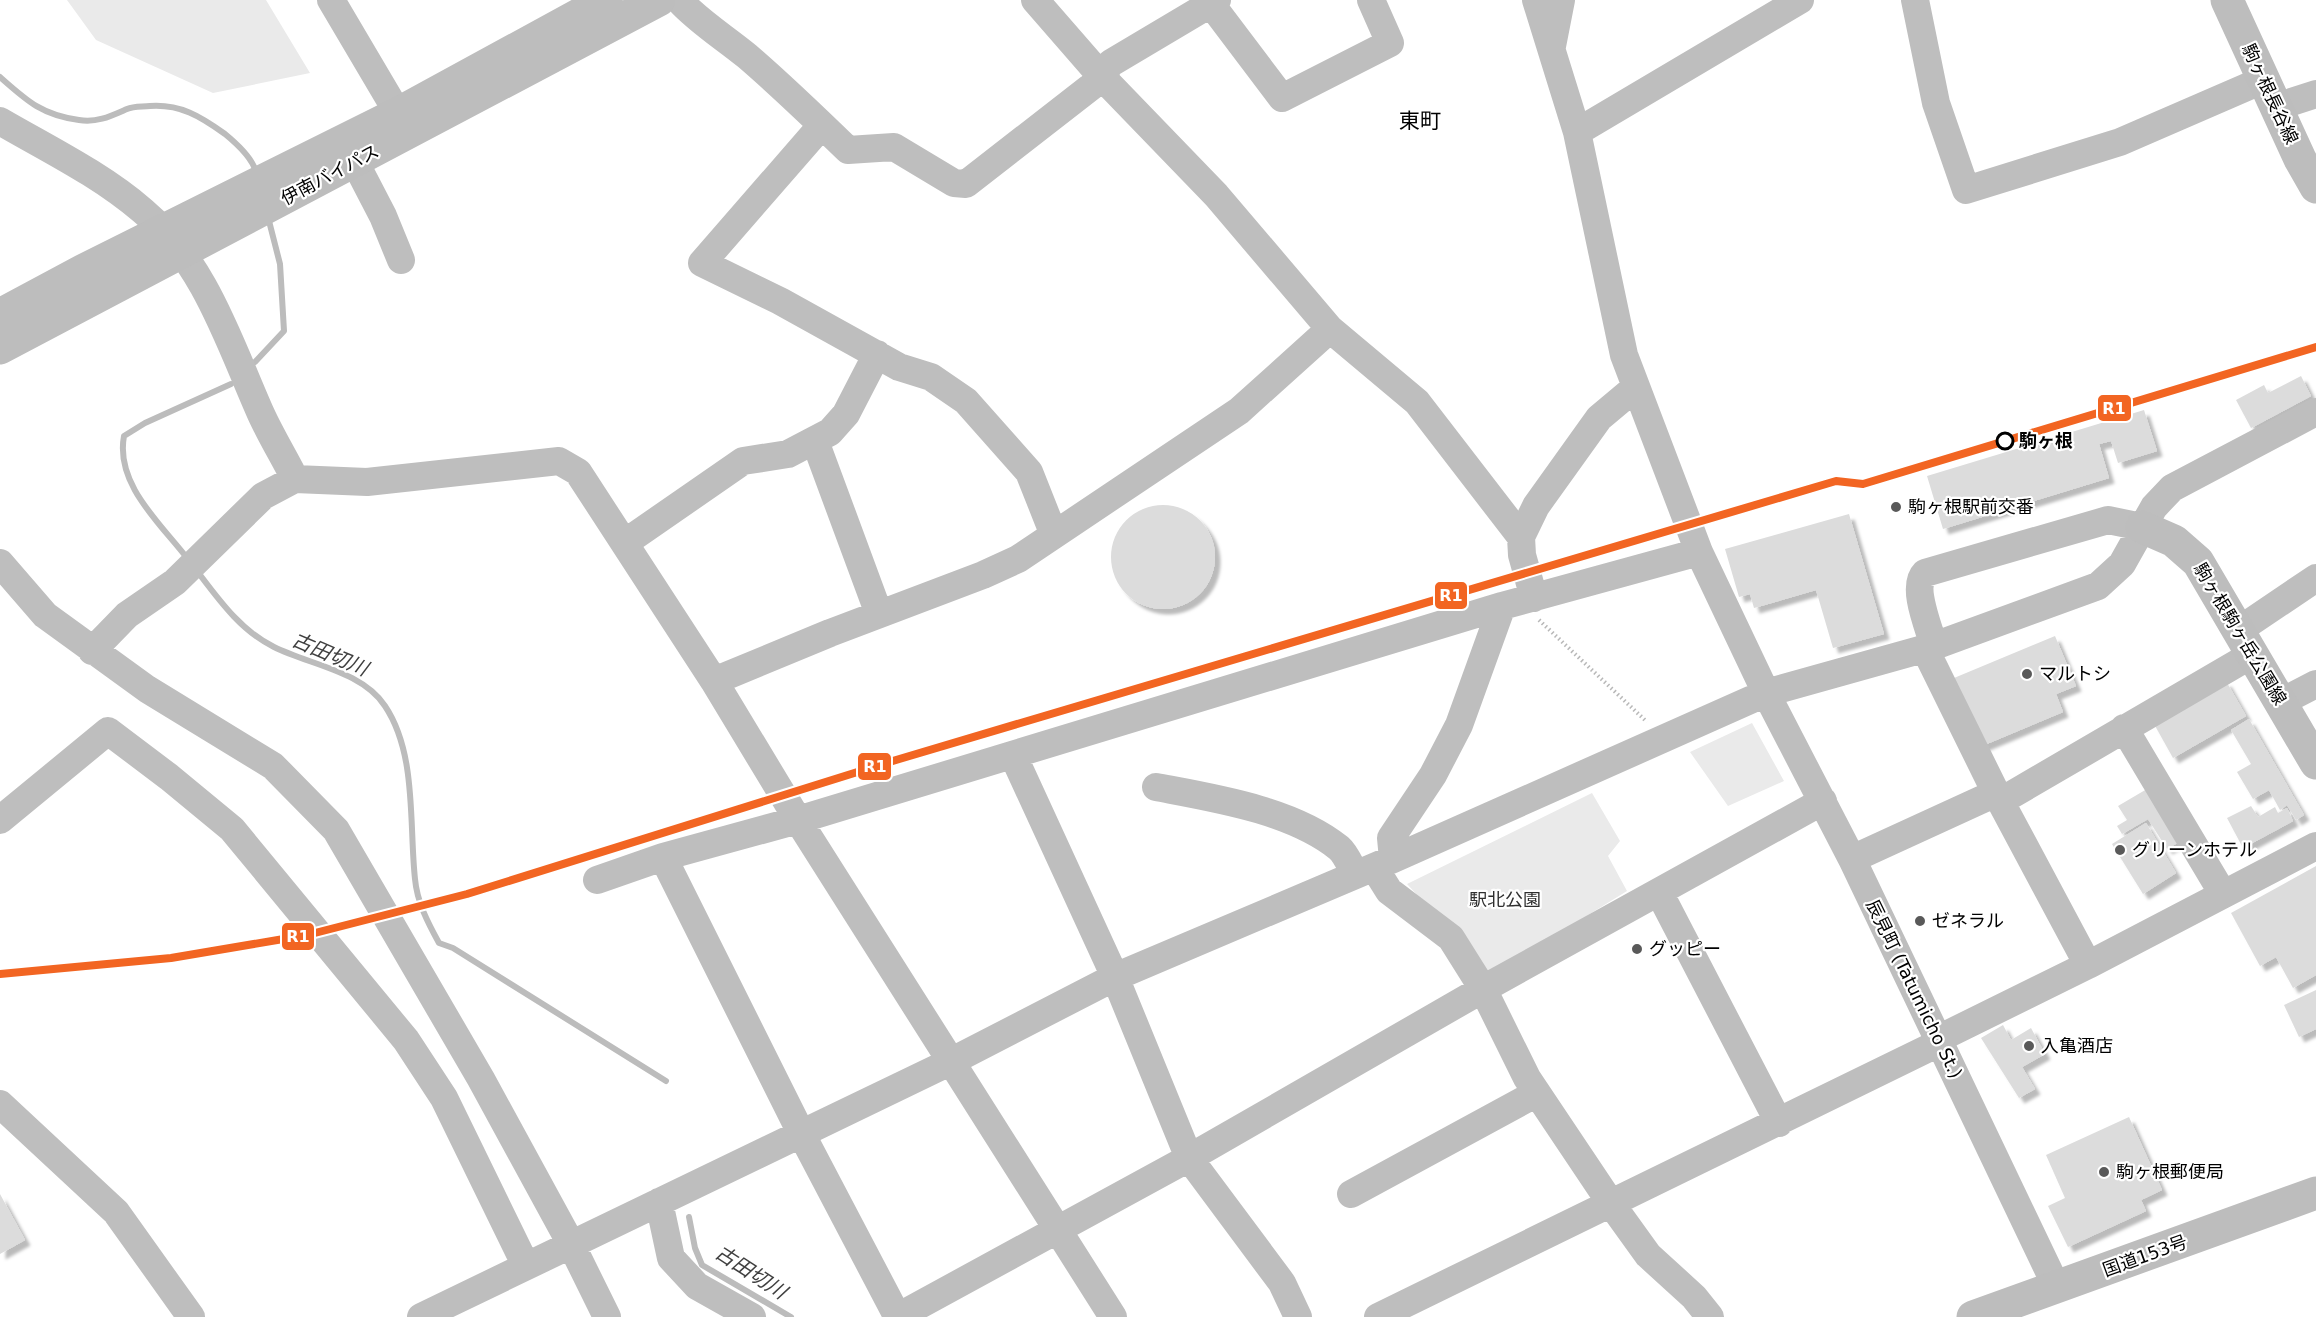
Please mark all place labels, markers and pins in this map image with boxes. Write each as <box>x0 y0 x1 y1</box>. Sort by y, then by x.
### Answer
place label: 駒ヶ根 <box>2019 430 2073 451</box>
marker: 駒ヶ根 <box>1996 432 2014 450</box>
place label: 駒ヶ根駅前交番 <box>1908 496 2034 517</box>
marker: 駒ヶ根駅前交番 <box>1889 500 1903 514</box>
place label: マルトシ <box>2039 663 2111 684</box>
marker: マルトシ <box>2020 667 2034 681</box>
place label: グリーンホテル <box>2132 839 2257 860</box>
marker: グリーンホテル <box>2113 843 2127 857</box>
place label: ゼネラル <box>1932 910 2004 931</box>
marker: ゼネラル <box>1913 914 1927 928</box>
place label: グッピー <box>1649 938 1721 959</box>
marker: グッピー <box>1630 942 1644 956</box>
place label: 入亀酒店 <box>2041 1035 2113 1056</box>
marker: 入亀酒店 <box>2022 1039 2036 1053</box>
place label: 駒ヶ根郵便局 <box>2116 1161 2224 1182</box>
marker: 駒ヶ根郵便局 <box>2097 1165 2111 1179</box>

